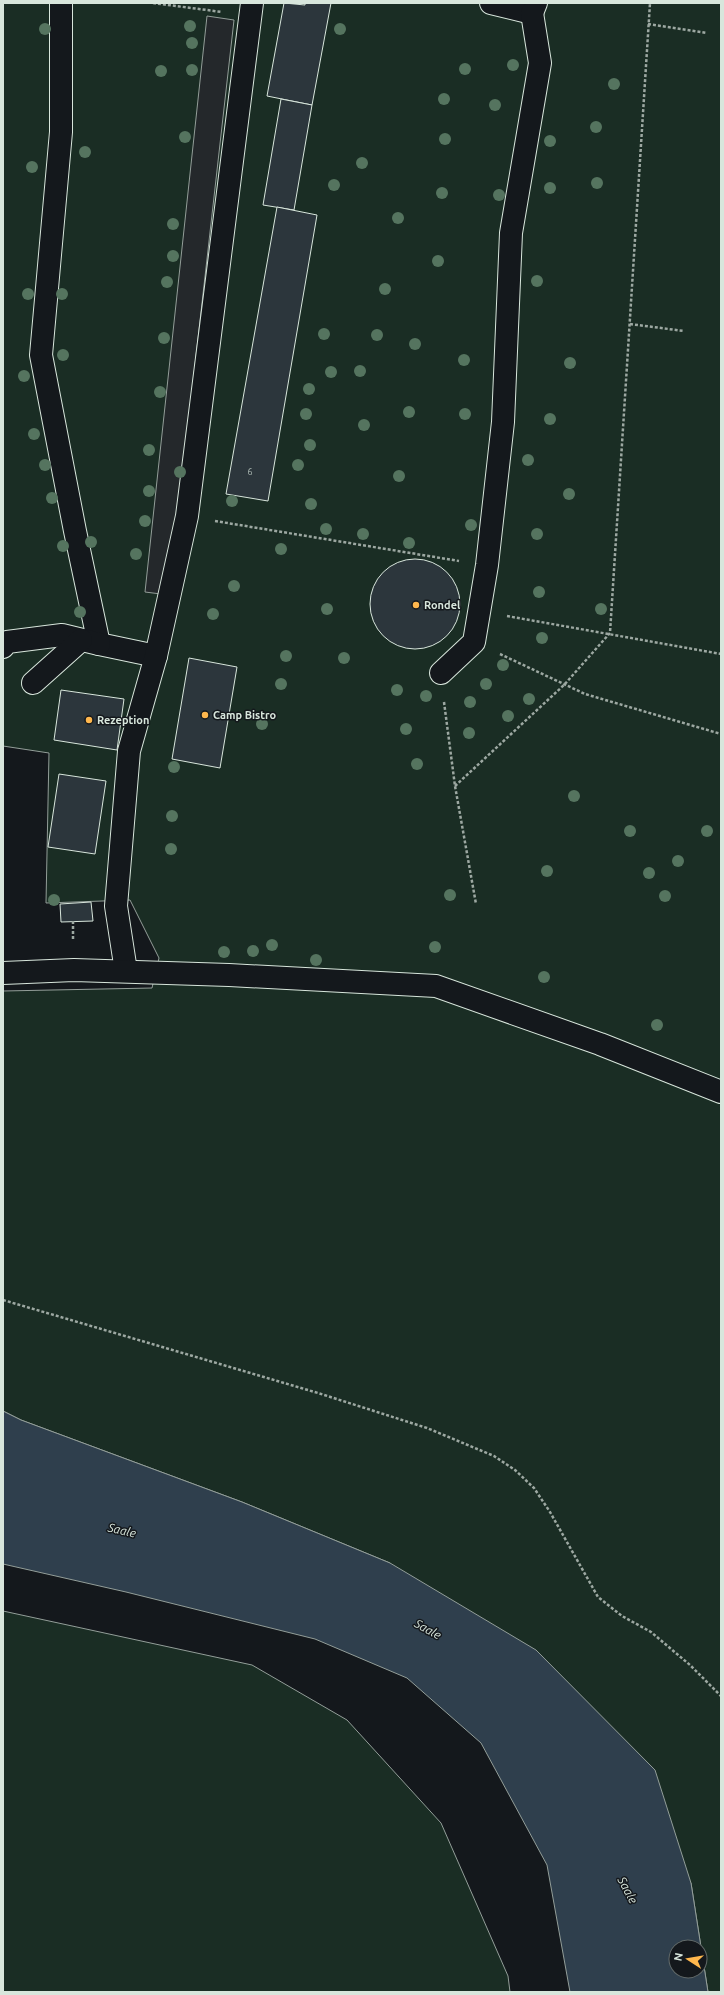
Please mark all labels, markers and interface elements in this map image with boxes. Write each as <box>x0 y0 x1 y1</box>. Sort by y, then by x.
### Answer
house number: 6 <box>247 467 253 477</box>
place label: Rondel <box>424 599 461 611</box>
marker: Rondel <box>411 600 421 610</box>
place label: Camp Bistro <box>213 709 276 721</box>
marker: Camp Bistro <box>200 710 210 720</box>
place label: Rezeption <box>97 714 149 726</box>
marker: Rezeption <box>84 715 94 725</box>
water label: Saale <box>106 1520 137 1540</box>
water label: Saale <box>412 1616 444 1642</box>
water label: Saale <box>615 1874 640 1906</box>
north arrow <box>668 1939 708 1979</box>
text: N <box>671 1952 685 1962</box>

